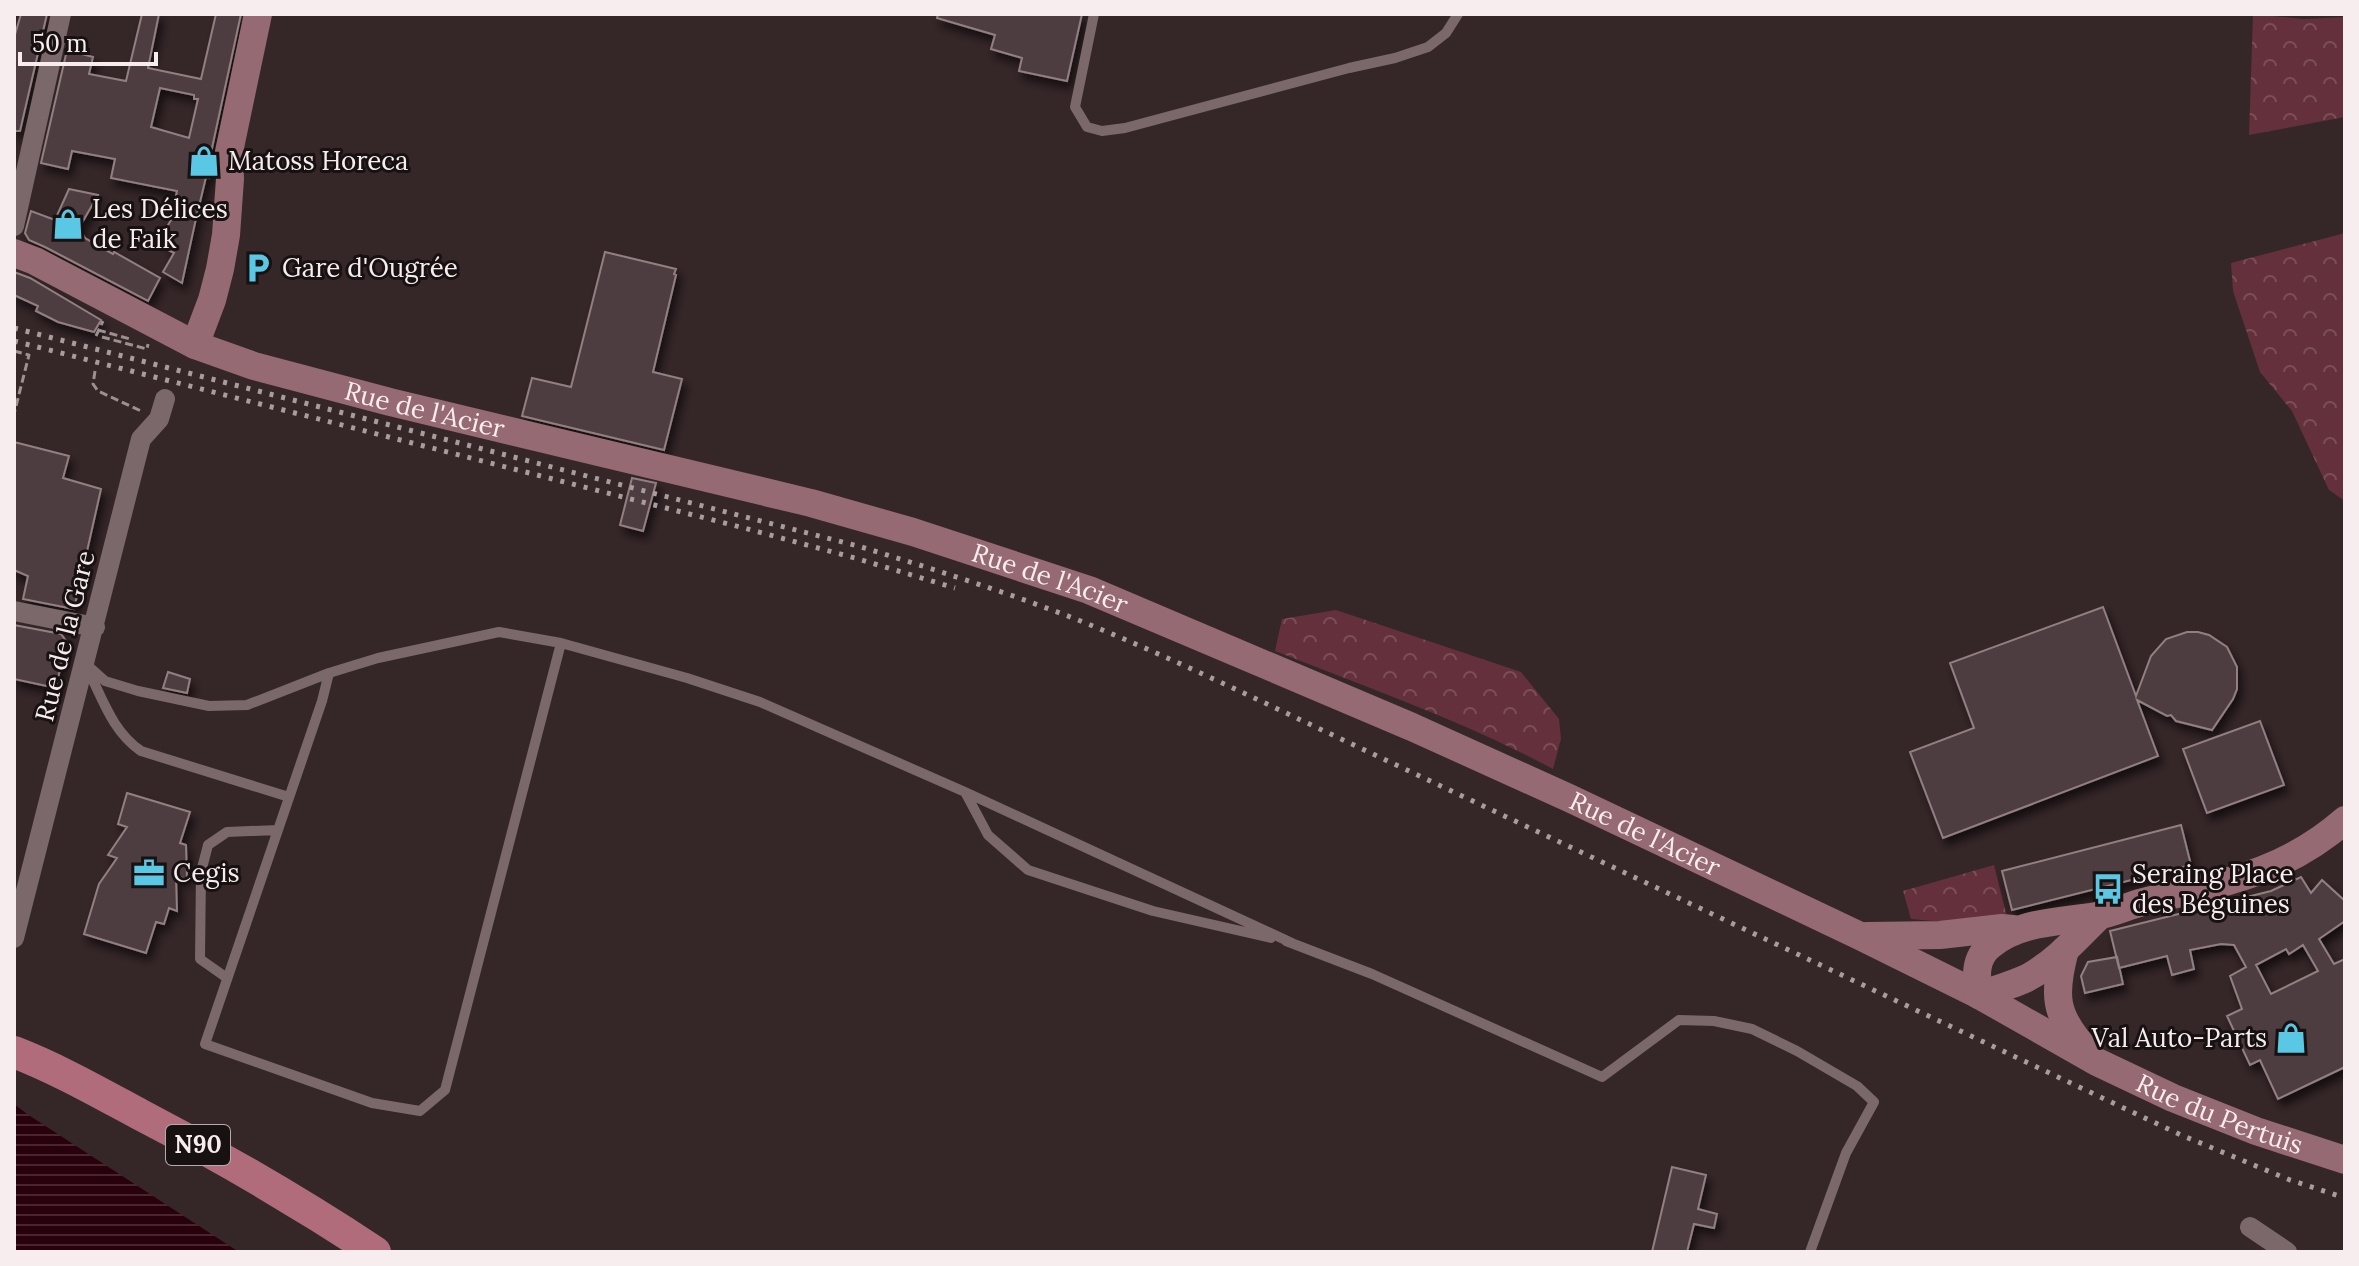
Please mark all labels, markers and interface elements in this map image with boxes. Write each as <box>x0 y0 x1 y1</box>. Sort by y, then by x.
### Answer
scale bar <box>20 16 156 66</box>
text: 50 m <box>32 28 88 59</box>
shop icon: Matoss Horeca <box>187 144 221 178</box>
place label: Matoss Horeca <box>228 144 408 177</box>
place label: Les Délices de Faik <box>92 192 228 255</box>
shop icon: Les Délices de Faik <box>51 207 85 241</box>
parking icon: Gare d'Ougrée <box>241 251 275 285</box>
place label: Gare d'Ougrée <box>282 251 458 284</box>
street label: Rue de l'Acier <box>341 374 509 445</box>
street label: Rue de l'Acier <box>968 536 1134 621</box>
street label: Rue de la Gare <box>27 547 102 725</box>
street label: Rue de l'Acier <box>1564 784 1727 884</box>
office icon: Cegis <box>132 856 166 890</box>
place label: Cegis <box>173 856 240 889</box>
place label: Seraing Place des Béguines <box>2132 857 2294 920</box>
bus stop icon: Seraing Place des Béguines <box>2091 872 2125 906</box>
place label: Val Auto-Parts <box>2090 1021 2267 1054</box>
shop icon: Val Auto-Parts <box>2274 1021 2308 1055</box>
street label: Rue du Pertuis <box>2131 1066 2307 1161</box>
road number: N90 <box>166 1125 230 1165</box>

